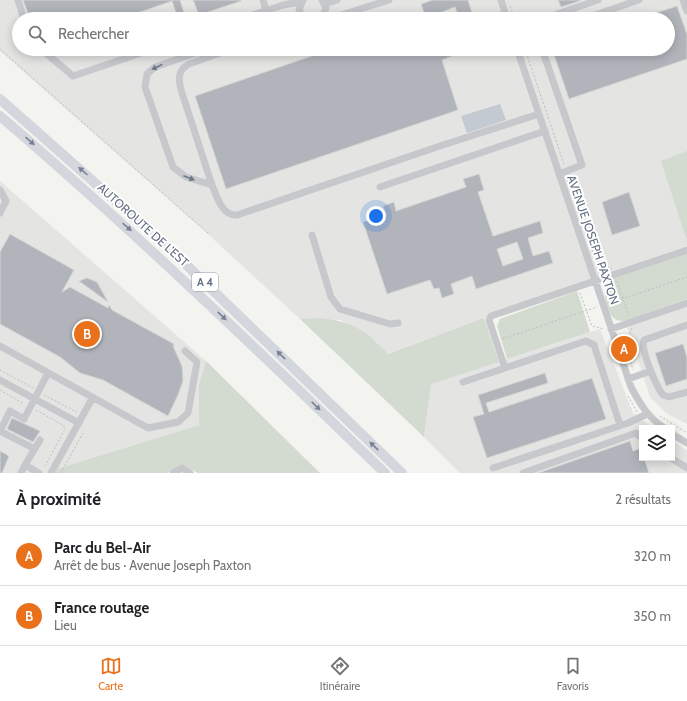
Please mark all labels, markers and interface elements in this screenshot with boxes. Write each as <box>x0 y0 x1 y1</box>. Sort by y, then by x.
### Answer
search box <box>12 12 675 56</box>
icon: search <box>26 23 48 45</box>
text: Rechercher <box>58 25 129 43</box>
one-way arrow <box>151 64 163 70</box>
one-way arrow <box>24 137 35 146</box>
one-way arrow <box>78 167 89 176</box>
street label: AVENUE JOSEPH PAXTON <box>564 173 623 307</box>
one-way arrow <box>184 175 196 181</box>
street label: AUTOROUTE DE L’EST <box>95 180 192 270</box>
your location <box>366 206 386 226</box>
one-way arrow <box>122 223 132 232</box>
road number: A 4 <box>192 273 218 291</box>
one-way arrow <box>217 311 227 321</box>
pin: B <box>74 319 100 349</box>
pin: A <box>611 334 637 364</box>
one-way arrow <box>276 351 286 360</box>
one-way arrow <box>311 401 321 411</box>
map controls <box>639 425 675 461</box>
button: layers <box>639 425 675 461</box>
one-way arrow <box>369 441 379 451</box>
text: À proximité <box>16 489 101 509</box>
text: 2 résultats <box>615 491 671 507</box>
text: Parc du Bel-Air <box>54 539 151 557</box>
text: A <box>25 548 33 564</box>
text: 320 m <box>634 548 671 564</box>
text: Arrêt de bus · Avenue Joseph Paxton <box>54 557 251 573</box>
text: France routage <box>54 599 149 617</box>
text: B <box>25 608 33 624</box>
text: 350 m <box>634 608 671 624</box>
text: Lieu <box>54 617 77 633</box>
tab: Carte <box>98 655 123 693</box>
tab: Itinéraire <box>320 655 360 693</box>
tab: Favoris <box>557 655 589 693</box>

